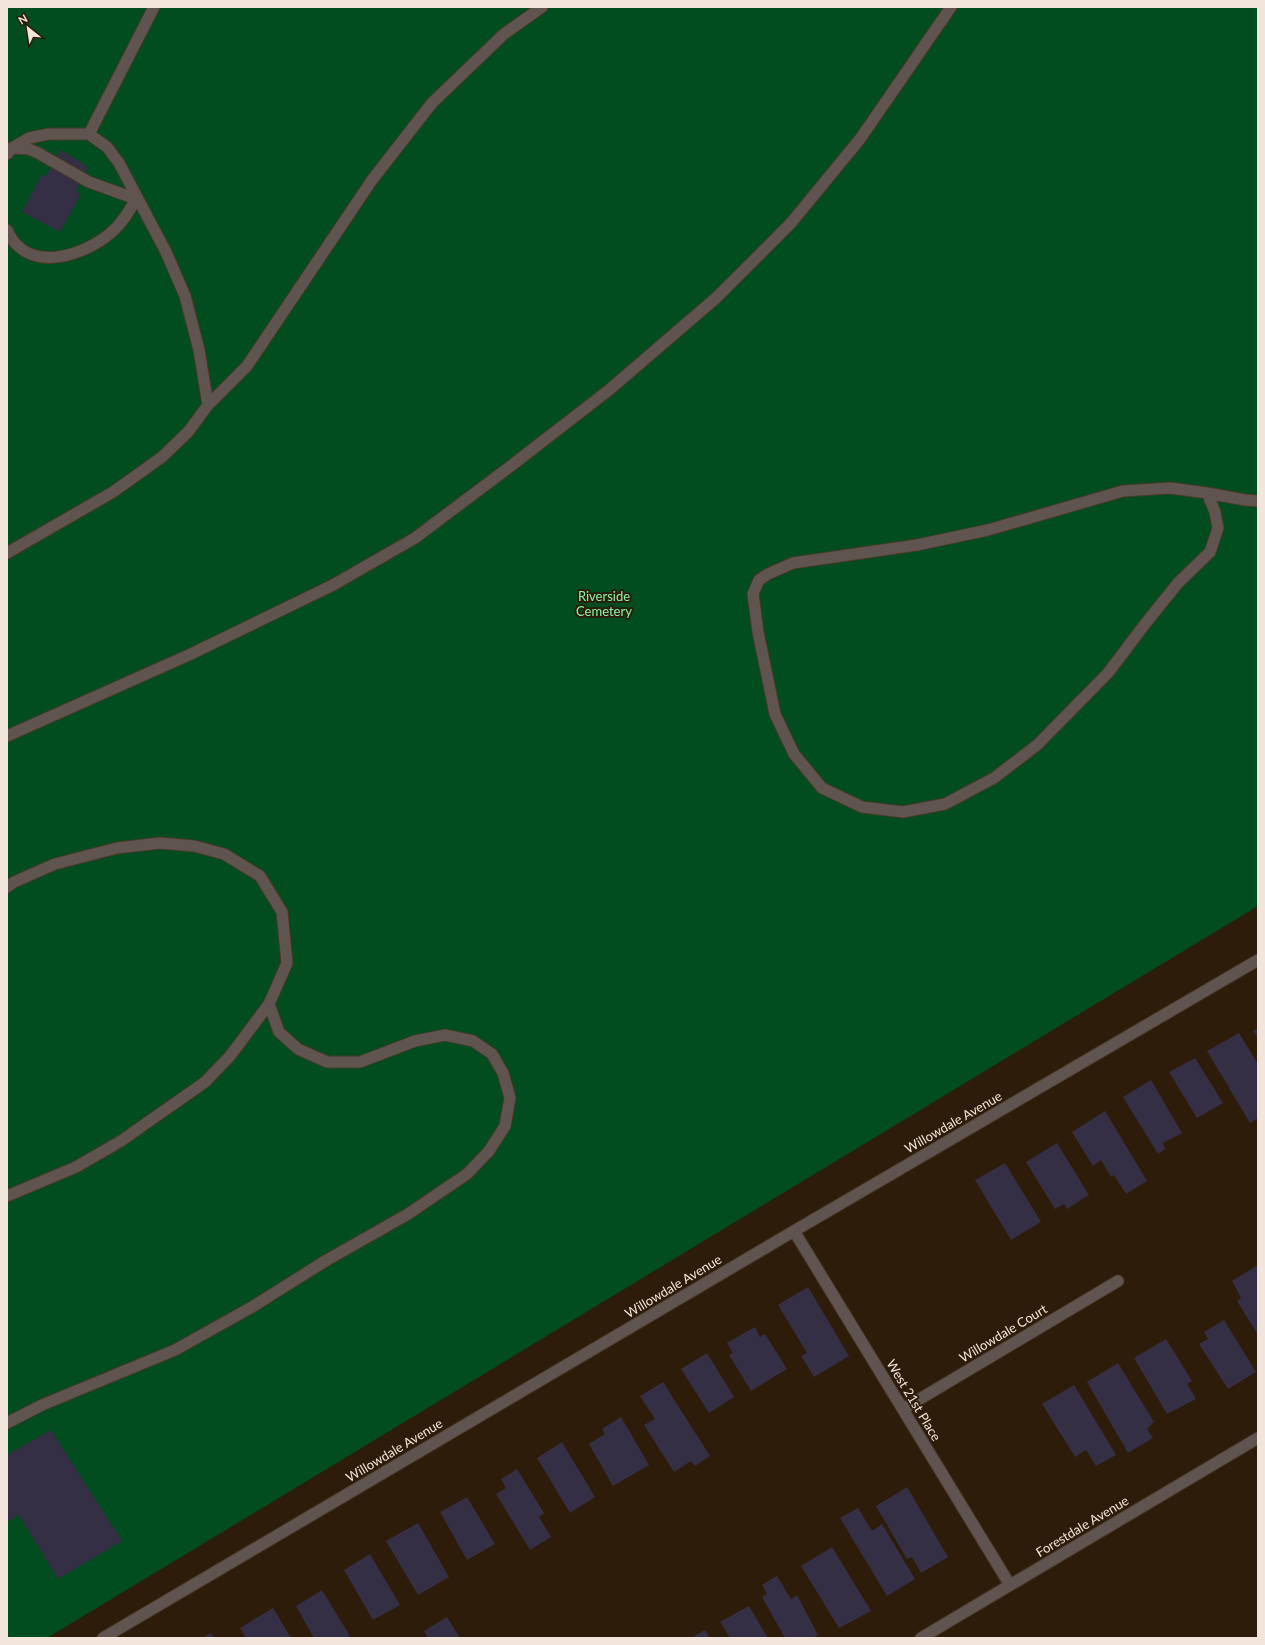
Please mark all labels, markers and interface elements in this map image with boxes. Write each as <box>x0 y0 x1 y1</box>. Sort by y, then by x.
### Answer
north arrow <box>8 8 48 48</box>
text: N <box>16 11 30 27</box>
park label: Riverside Cemetery <box>576 588 632 619</box>
street label: Willowdale Avenue <box>902 1088 1005 1156</box>
street label: Willowdale Avenue <box>622 1251 724 1321</box>
street label: Willowdale Court <box>956 1300 1050 1366</box>
street label: West 21st Place <box>883 1356 945 1444</box>
street label: Willowdale Avenue <box>343 1415 445 1485</box>
street label: Forestdale Avenue <box>1033 1492 1131 1560</box>

